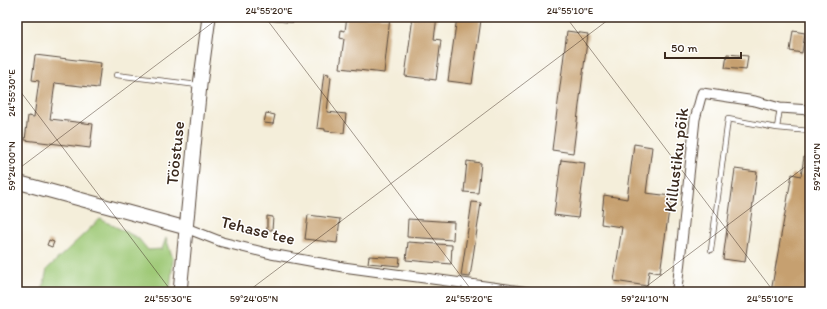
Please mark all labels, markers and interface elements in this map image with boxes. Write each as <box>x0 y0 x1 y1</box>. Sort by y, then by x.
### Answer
text: 24°55'20"E <box>245 4 293 17</box>
text: 24°55'10"E <box>547 4 594 17</box>
scale bar <box>665 34 741 60</box>
text: 50 m <box>671 41 697 55</box>
text: 24°55'30"E <box>5 69 18 117</box>
street label: Killustiku põik <box>660 106 692 213</box>
street label: Tööstuse <box>162 120 188 186</box>
text: 59°24'00"N <box>5 141 18 191</box>
text: 59°24'10"N <box>810 143 823 191</box>
street label: Tehase tee <box>219 211 297 249</box>
text: 24°55'30"E <box>144 292 192 305</box>
text: 59°24'05"N <box>230 292 278 305</box>
text: 24°55'20"E <box>445 292 493 305</box>
text: 59°24'10"N <box>621 292 669 305</box>
text: 24°55'10"E <box>747 292 794 305</box>

